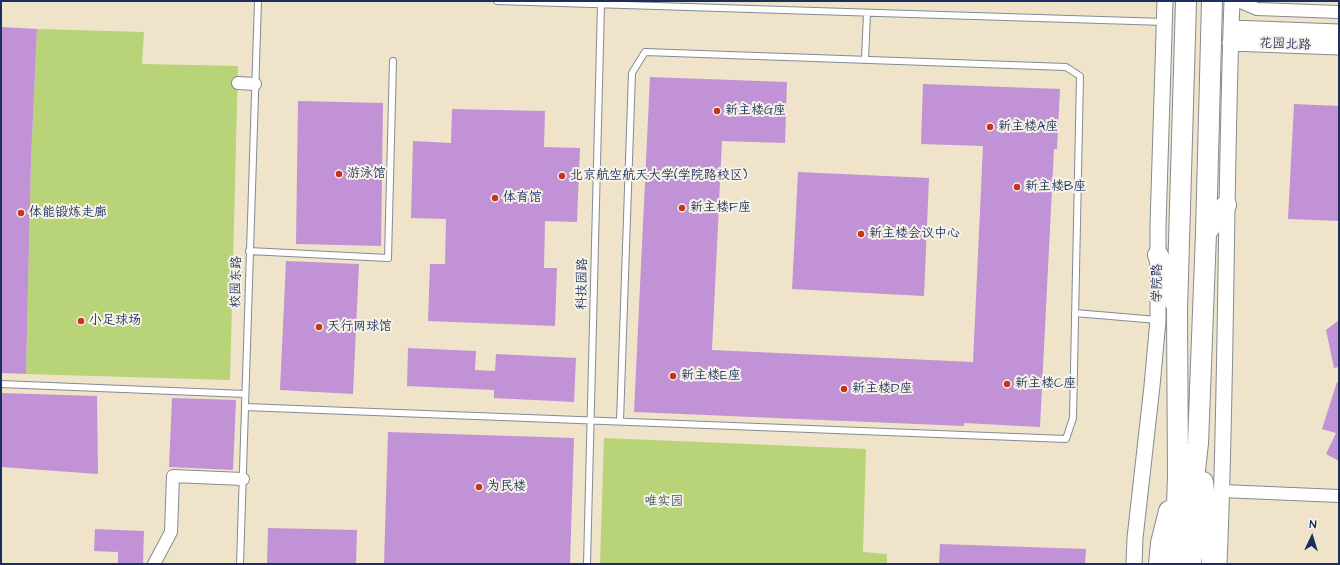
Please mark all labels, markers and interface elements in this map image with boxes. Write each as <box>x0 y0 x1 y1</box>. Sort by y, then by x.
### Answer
street label: 花园北路 <box>1259 36 1311 54</box>
place label: 新主楼G座 <box>725 103 786 119</box>
marker: 新主楼G座 <box>712 106 722 116</box>
place label: 新主楼A座 <box>998 119 1058 135</box>
marker: 新主楼A座 <box>985 122 995 132</box>
place label: 游泳馆 <box>347 166 386 182</box>
place label: 北京航空航天大学(学院路校区) <box>570 168 747 184</box>
marker: 游泳馆 <box>334 169 344 179</box>
marker: 北京航空航天大学(学院路校区) <box>557 171 567 181</box>
place label: 新主楼B座 <box>1025 179 1086 195</box>
marker: 新主楼B座 <box>1012 182 1022 192</box>
place label: 体育馆 <box>503 190 542 206</box>
marker: 体育馆 <box>490 193 500 203</box>
place label: 新主楼F座 <box>690 200 751 216</box>
marker: 新主楼F座 <box>677 203 687 213</box>
place label: 体能锻炼走廊 <box>29 205 107 221</box>
marker: 体能锻炼走廊 <box>16 208 26 218</box>
place label: 新主楼会议中心 <box>869 226 960 242</box>
marker: 新主楼会议中心 <box>856 229 866 239</box>
street label: 校园东路 <box>229 256 245 308</box>
street label: 科技园路 <box>575 258 591 310</box>
street label: 学院路 <box>1150 264 1166 302</box>
place label: 小足球场 <box>89 313 141 329</box>
marker: 小足球场 <box>76 316 86 326</box>
place label: 天行网球馆 <box>327 319 392 335</box>
marker: 天行网球馆 <box>314 322 324 332</box>
place label: 新主楼E座 <box>681 368 741 384</box>
marker: 新主楼E座 <box>668 371 678 381</box>
place label: 新主楼C座 <box>1015 376 1076 392</box>
marker: 新主楼C座 <box>1002 379 1012 389</box>
place label: 新主楼D座 <box>852 381 912 397</box>
marker: 新主楼D座 <box>839 384 849 394</box>
place label: 为民楼 <box>487 479 526 495</box>
marker: 为民楼 <box>474 482 484 492</box>
park label: 唯实园 <box>645 494 683 510</box>
north arrow <box>1292 517 1332 557</box>
text: N <box>1309 517 1317 532</box>

